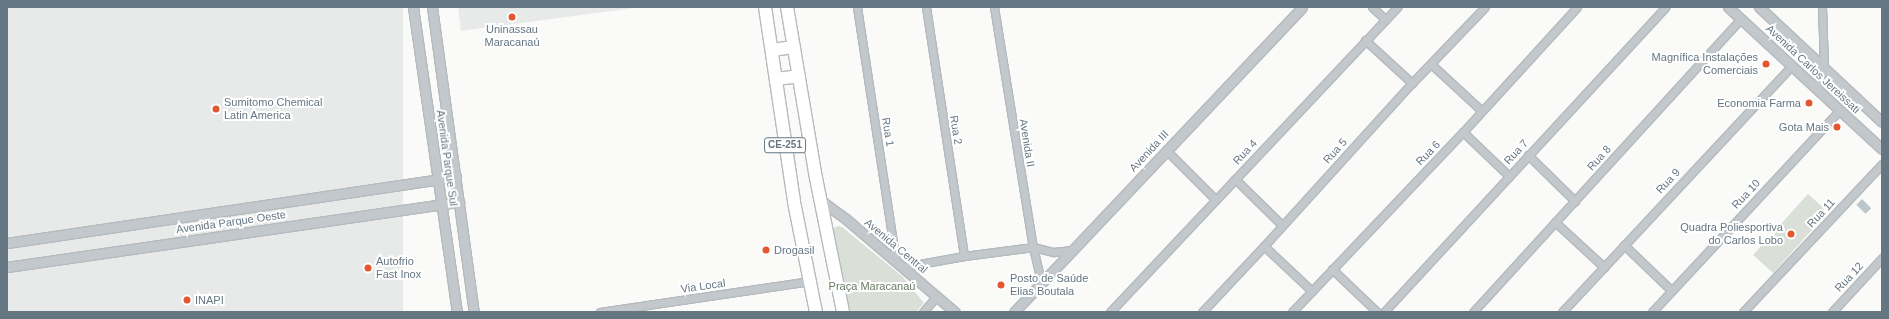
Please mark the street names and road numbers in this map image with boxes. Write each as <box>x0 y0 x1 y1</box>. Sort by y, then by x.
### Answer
street label: Avenida Carlos Jereissati <box>1763 22 1863 116</box>
street label: Avenida Parque Sul <box>434 109 460 207</box>
street label: Rua 2 <box>947 114 965 146</box>
street label: Rua 1 <box>879 116 897 148</box>
street label: Avenida II <box>1017 118 1037 168</box>
street label: Avenida III <box>1127 128 1171 174</box>
street label: Rua 5 <box>1320 136 1350 166</box>
road number: CE-251 <box>764 137 806 153</box>
street label: Rua 4 <box>1230 137 1260 167</box>
street label: Rua 7 <box>1501 137 1531 167</box>
street label: Rua 6 <box>1413 138 1443 168</box>
street label: Rua 8 <box>1584 143 1614 173</box>
street label: Rua 9 <box>1653 166 1683 196</box>
street label: Rua 10 <box>1729 177 1763 211</box>
street label: Rua 11 <box>1804 196 1838 230</box>
street label: Avenida Parque Oeste <box>175 208 287 236</box>
street label: Avenida Central <box>862 216 930 276</box>
street label: Rua 12 <box>1832 260 1866 294</box>
street label: Via Local <box>680 276 726 296</box>

